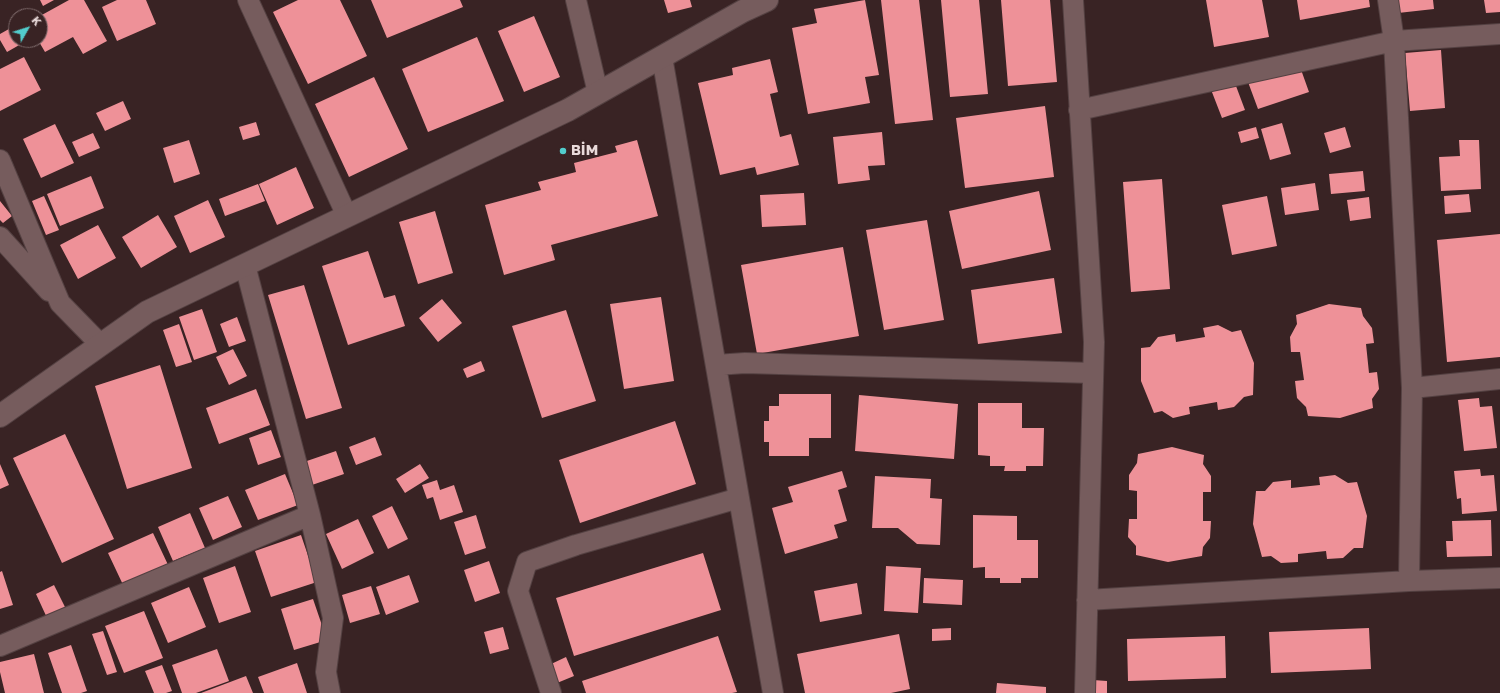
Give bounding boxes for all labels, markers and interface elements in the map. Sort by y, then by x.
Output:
north arrow [8,8,48,48]
text: K [29,14,44,28]
place label: BİM [571,143,598,159]
marker: BİM [558,146,568,156]

